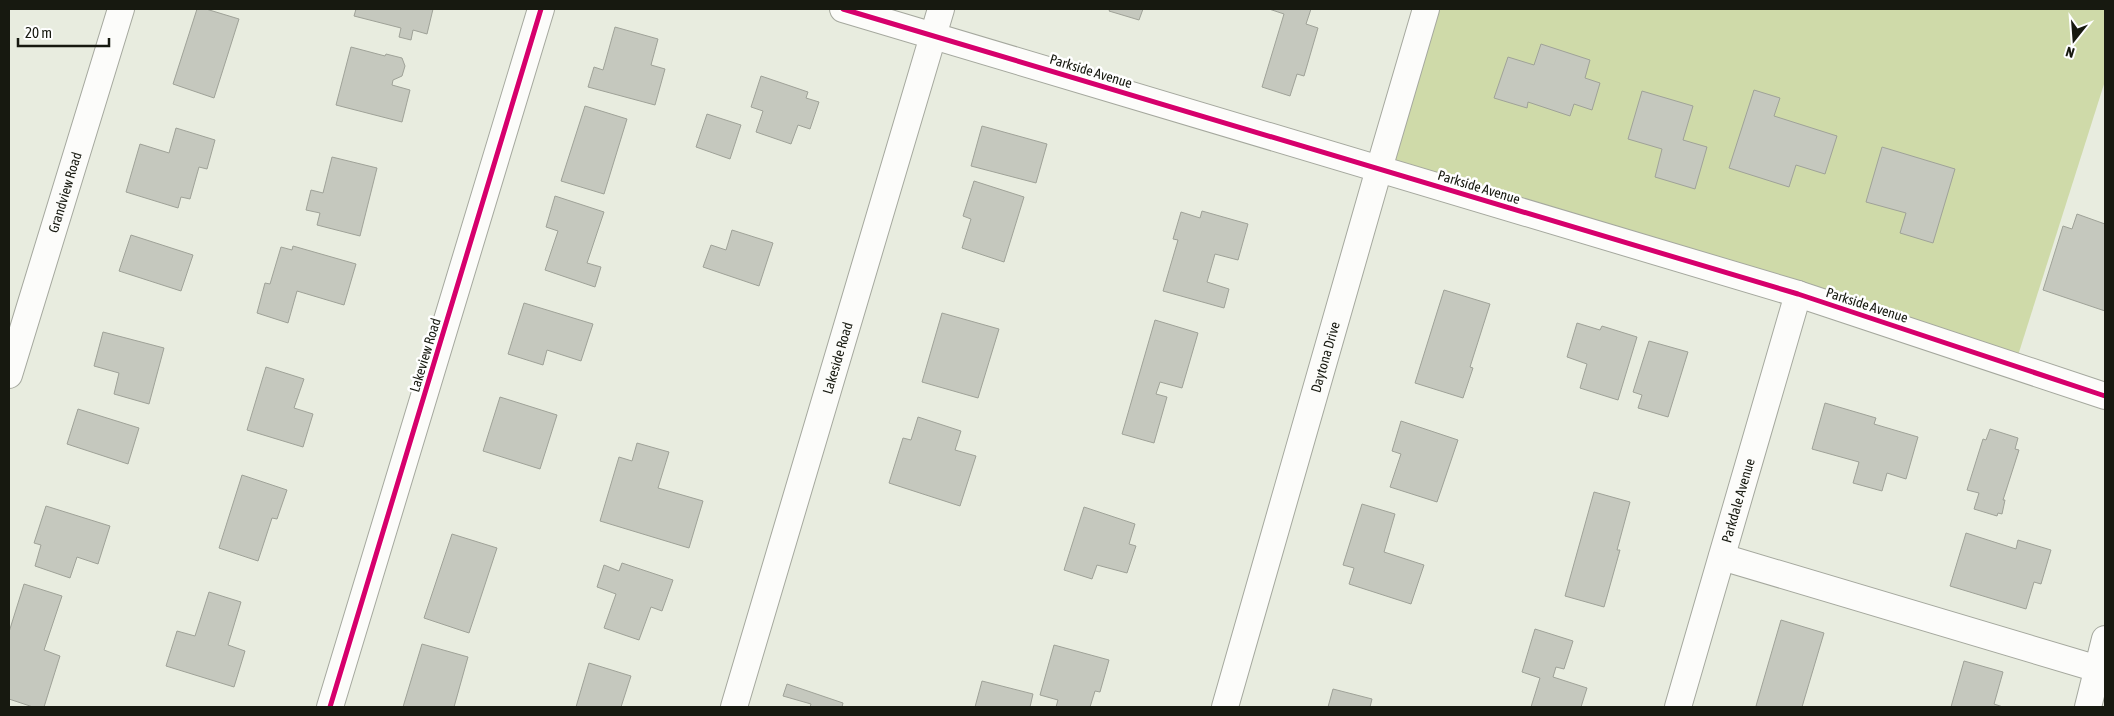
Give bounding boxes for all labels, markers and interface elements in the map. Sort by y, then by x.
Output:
scale bar [18,15,109,47]
north arrow [2049,15,2099,65]
text: 20 m [25,24,52,41]
text: N [2064,44,2076,61]
street label: Parkside Avenue [1048,51,1134,91]
street label: Grandview Road [45,150,85,235]
street label: Parkside Avenue [1436,167,1522,207]
street label: Parkside Avenue [1824,284,1910,326]
street label: Lakeview Road [406,316,444,394]
street label: Lakeside Road [819,320,856,396]
street label: Daytona Drive [1307,320,1343,394]
street label: Parkdale Avenue [1718,457,1758,545]

